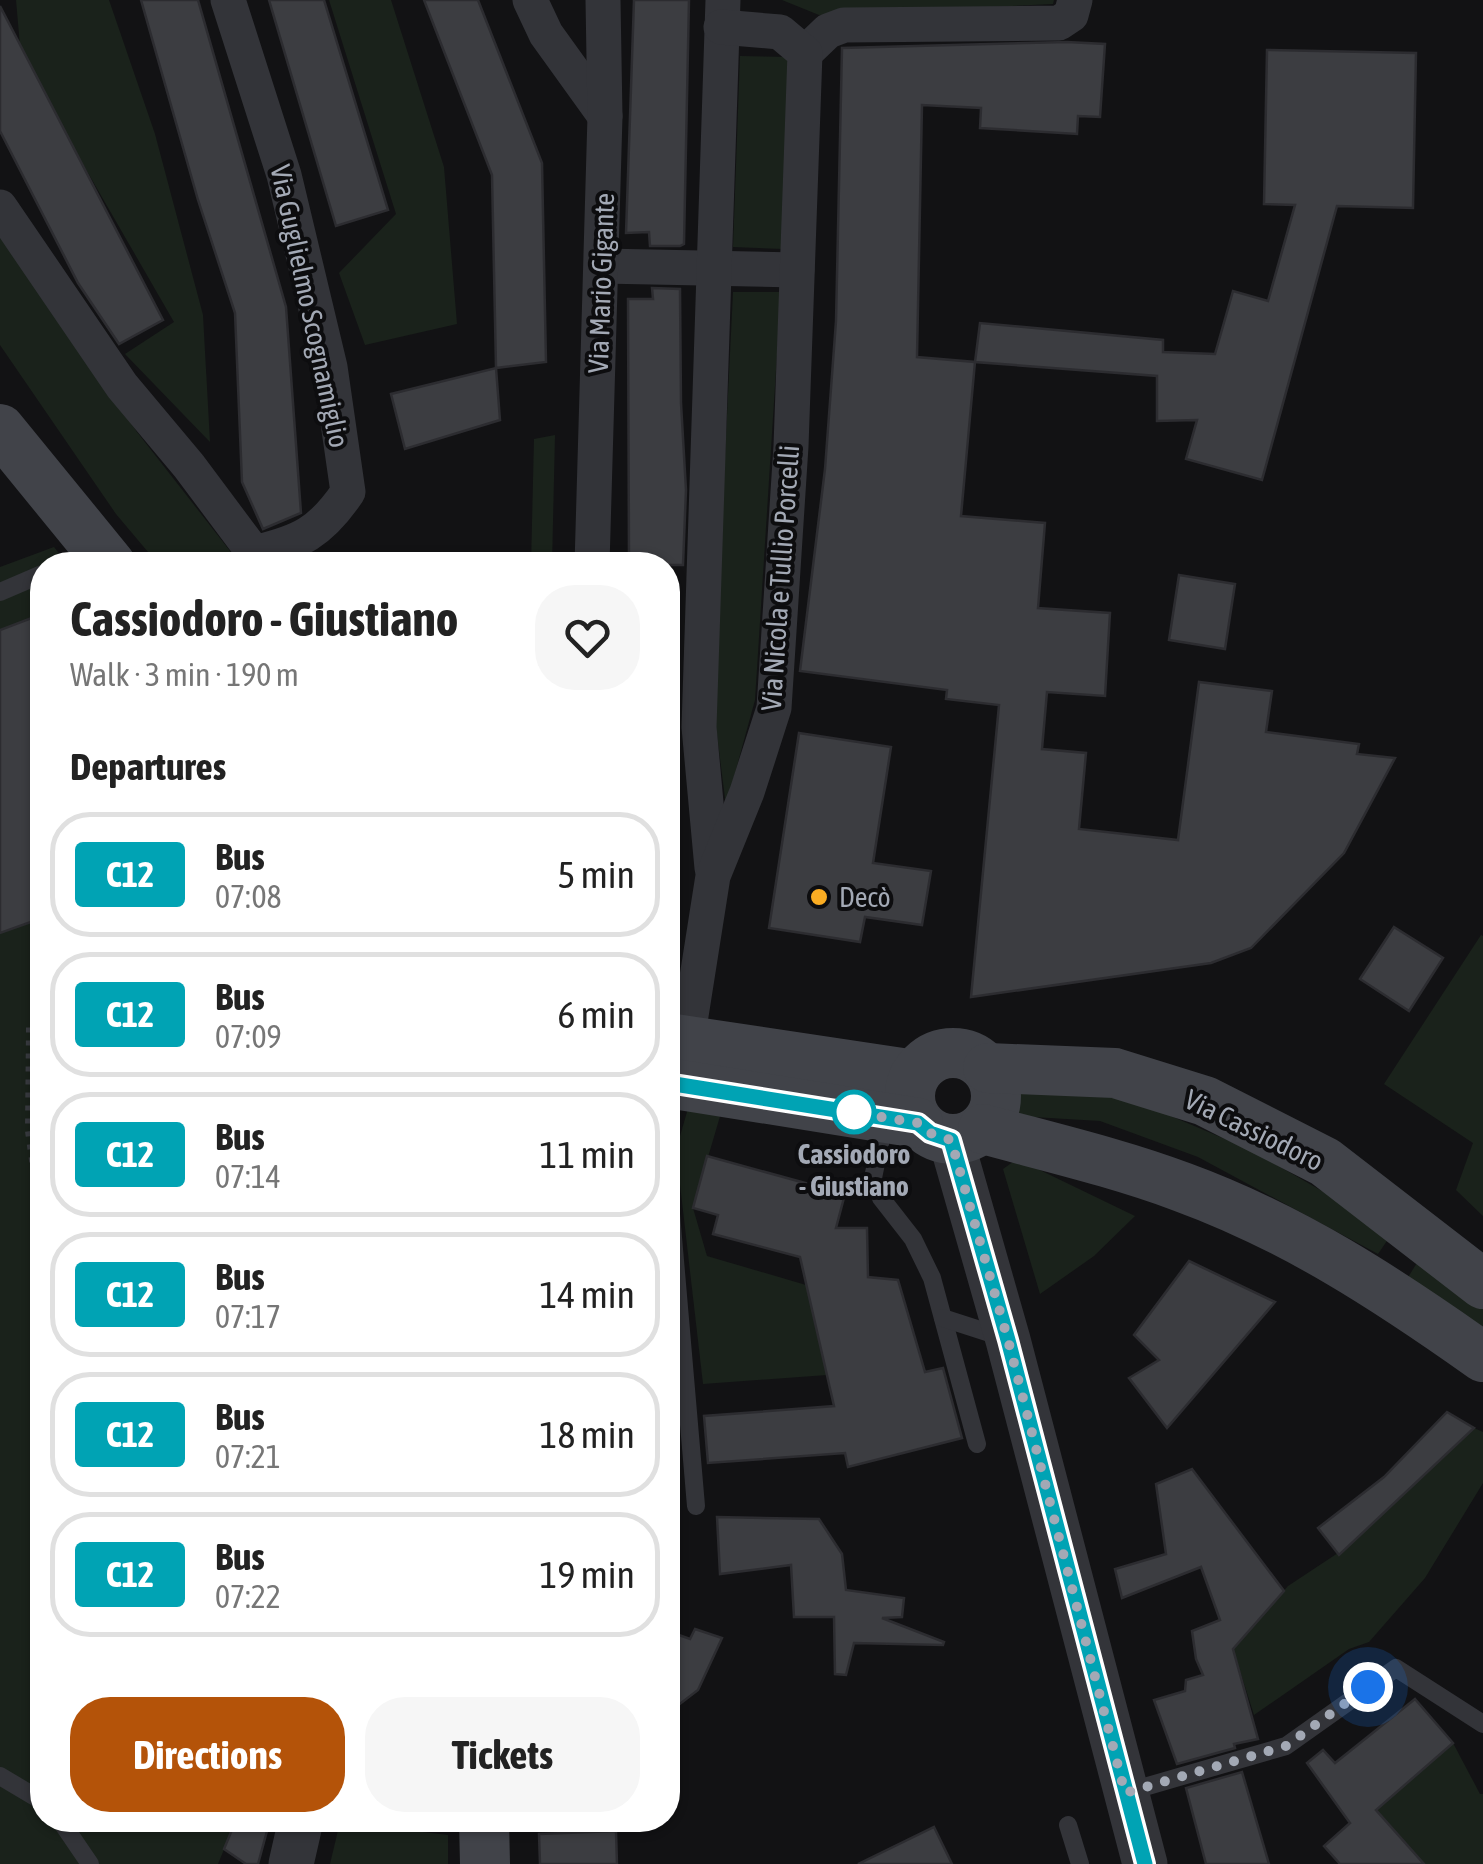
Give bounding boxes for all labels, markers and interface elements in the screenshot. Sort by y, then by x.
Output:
street label: Via Guglielmo Scognamiglio [264,162,356,450]
street label: Via Mario Gigante [582,192,620,374]
street label: Via Nicola e Tullio Porcelli [755,444,805,712]
button: heart [535,585,640,690]
text: Cassiodoro - Giustiano [70,591,458,646]
text: Walk · 3 min · 190 m [70,656,299,693]
text: Departures [70,745,226,788]
text: Bus [215,835,265,878]
text: 5 min [557,853,635,896]
text: C12 [106,854,154,894]
text: 07:08 [215,878,282,915]
place label: Decò [839,881,891,913]
marker: Decò [808,886,830,908]
text: Bus [215,975,265,1018]
text: 6 min [557,993,635,1036]
text: C12 [106,994,154,1034]
text: 07:09 [215,1018,282,1055]
street label: Via Cassiodoro [1180,1083,1328,1177]
marker: Cassiodoro - Giustiano [833,1091,875,1133]
text: Bus [215,1115,265,1158]
text: 11 min [540,1133,635,1176]
text: C12 [106,1134,154,1174]
place label: Cassiodoro - Giustiano [798,1138,910,1202]
text: 07:14 [215,1158,281,1195]
text: Bus [215,1255,265,1298]
text: 14 min [540,1273,635,1316]
text: C12 [106,1274,154,1314]
text: 07:17 [215,1298,281,1335]
text: Bus [215,1395,265,1438]
text: 18 min [540,1413,635,1456]
text: C12 [106,1414,154,1454]
text: 07:21 [215,1438,281,1475]
text: Bus [215,1535,265,1578]
text: 19 min [540,1553,635,1596]
text: C12 [106,1554,154,1594]
text: 07:22 [215,1578,281,1615]
your location [1343,1662,1393,1712]
button: Directions [70,1697,345,1812]
button: Tickets [365,1697,640,1812]

